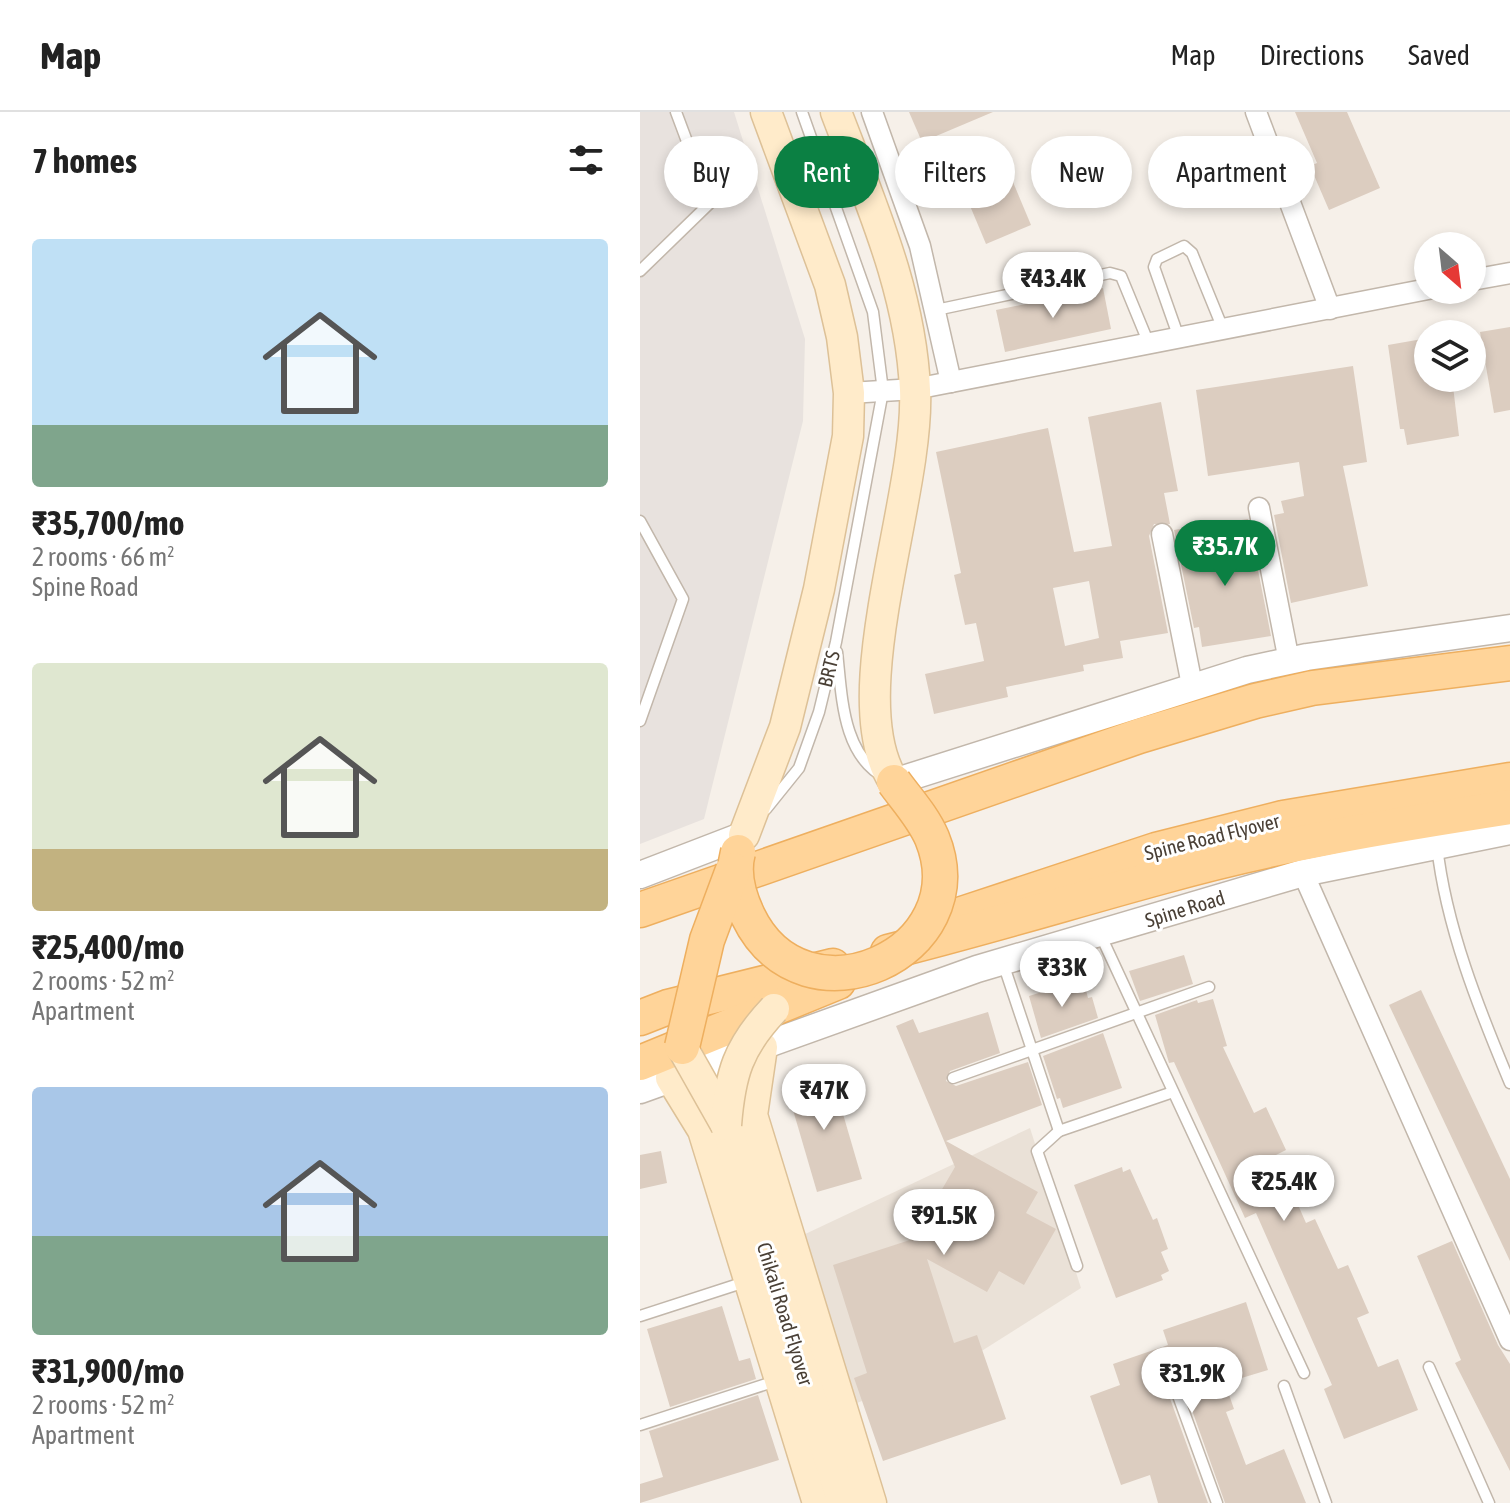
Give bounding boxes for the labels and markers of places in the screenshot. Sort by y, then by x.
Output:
pin: ₹43.4K [988,252,1118,320]
pin: ₹35.7K [1160,520,1290,588]
pin: ₹33K [1015,941,1109,1009]
pin: ₹47K [777,1064,871,1132]
pin: ₹25.4K [1219,1155,1349,1223]
pin: ₹91.5K [879,1189,1009,1257]
pin: ₹31.9K [1127,1347,1257,1415]

